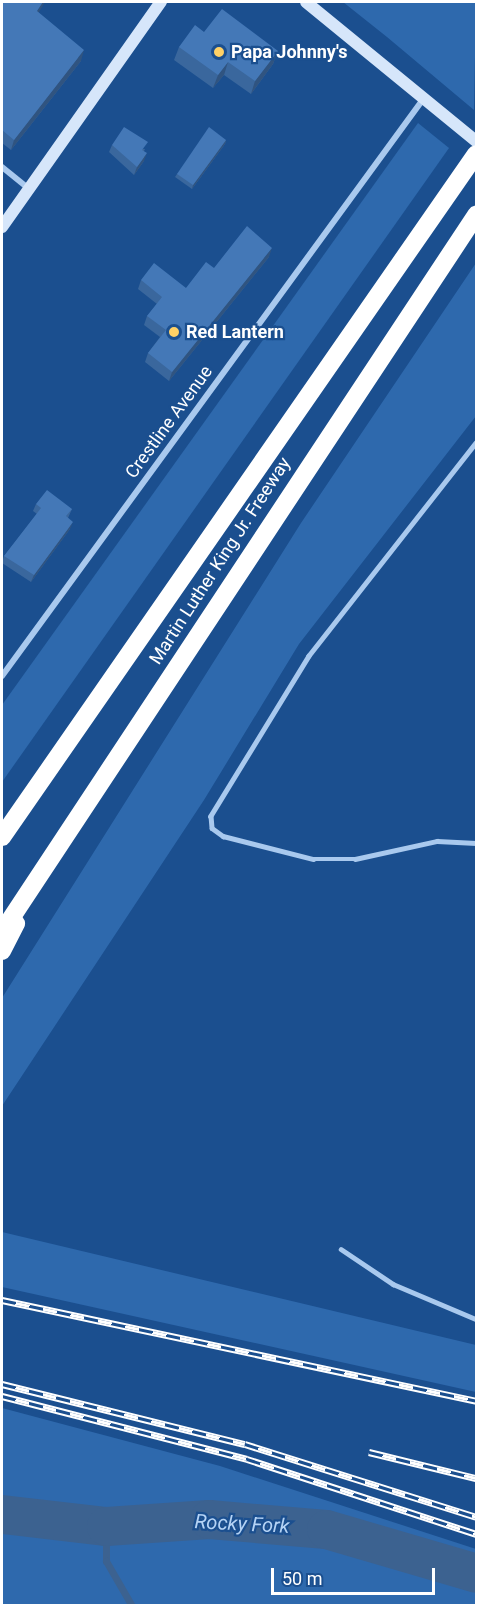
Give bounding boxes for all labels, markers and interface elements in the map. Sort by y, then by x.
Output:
place label: Papa Johnny's [231,41,347,63]
marker: Papa Johnny's [212,45,226,59]
place label: Red Lantern [186,321,284,343]
marker: Red Lantern [167,325,181,339]
street label: Crestline Avenue [121,361,217,483]
street label: Martin Luther King Jr. Freeway [145,453,295,669]
water label: Rocky Fork [194,1510,290,1538]
scale bar [274,1556,438,1594]
text: 50 m [282,1568,322,1589]

